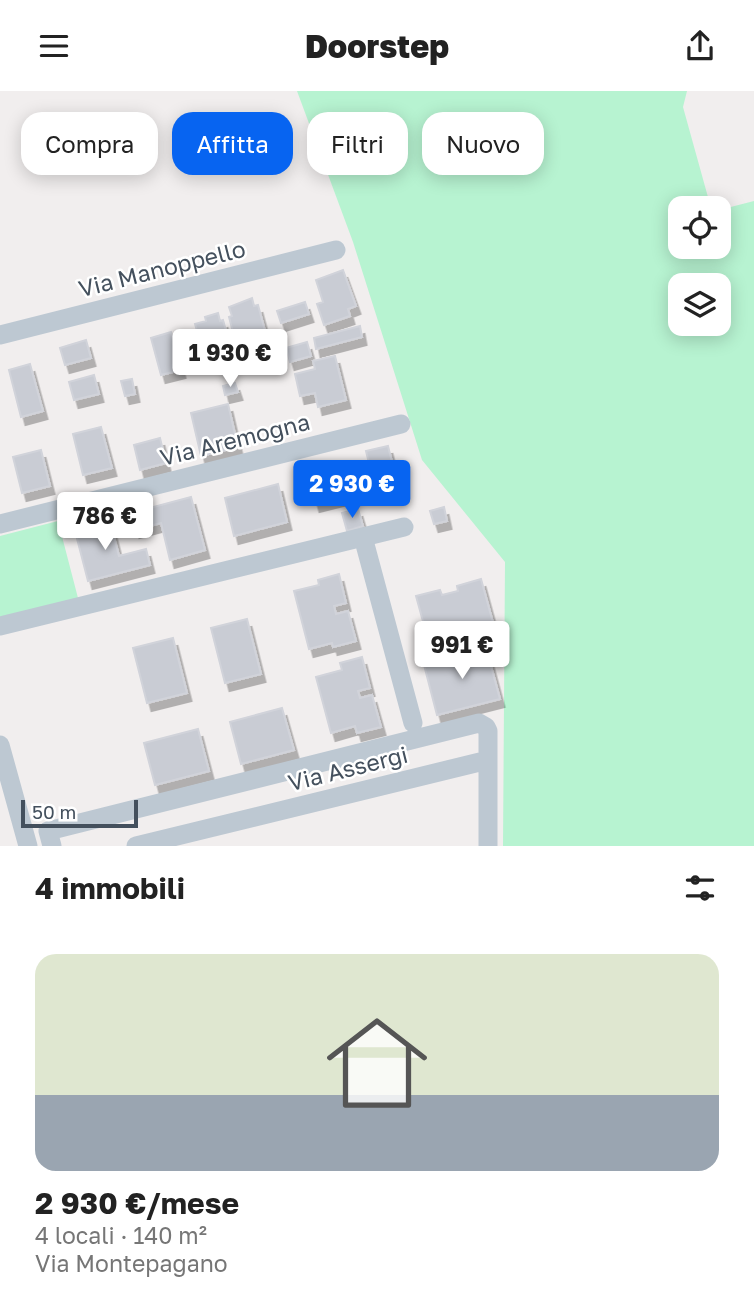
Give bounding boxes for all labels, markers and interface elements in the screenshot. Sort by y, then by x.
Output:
icon: menu [35,27,73,65]
text: Doorstep [305,27,449,65]
icon: share [681,27,719,65]
chip: Compra [21,112,158,175]
chip: Affitta [172,112,293,175]
chip: Filtri [307,112,408,175]
chip: Nuovo [422,112,544,175]
map controls [668,196,731,336]
button: locate [668,196,731,259]
street label: Via Manoppello [75,234,248,302]
button: layers [668,273,731,336]
pin: 1 930 € [165,329,295,389]
text: 1 930 € [188,338,272,366]
street label: Via Aremogna [157,407,312,471]
pin: 2 930 € [287,461,417,520]
text: 2 930 € [309,469,395,497]
pin: 786 € [56,493,154,552]
text: 786 € [73,501,137,529]
pin: 991 € [413,621,511,681]
text: 991 € [430,630,494,658]
street label: Via Assergi [285,740,411,796]
scale bar [21,797,138,829]
text: 50 m [32,800,76,823]
icon: filters [681,869,719,907]
text: 4 immobili [35,870,185,906]
icon: home [314,1000,440,1126]
text: 2 930 €/mese [35,1185,239,1221]
text: 4 locali · 140 m² [35,1221,207,1249]
text: Via Montepagano [35,1249,228,1277]

